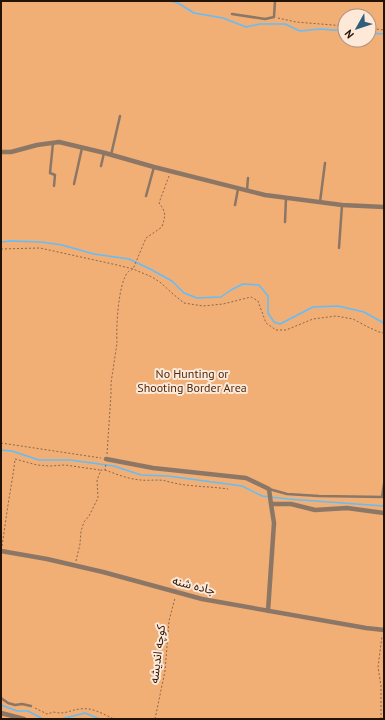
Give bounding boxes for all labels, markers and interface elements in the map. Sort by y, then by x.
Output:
north arrow [337,8,377,48]
text: N [342,27,357,42]
park label: No Hunting or Shooting Border Area [137,366,247,395]
street label: جاده شنه [171,572,217,598]
street label: کوچه اندیشه [146,623,169,684]

